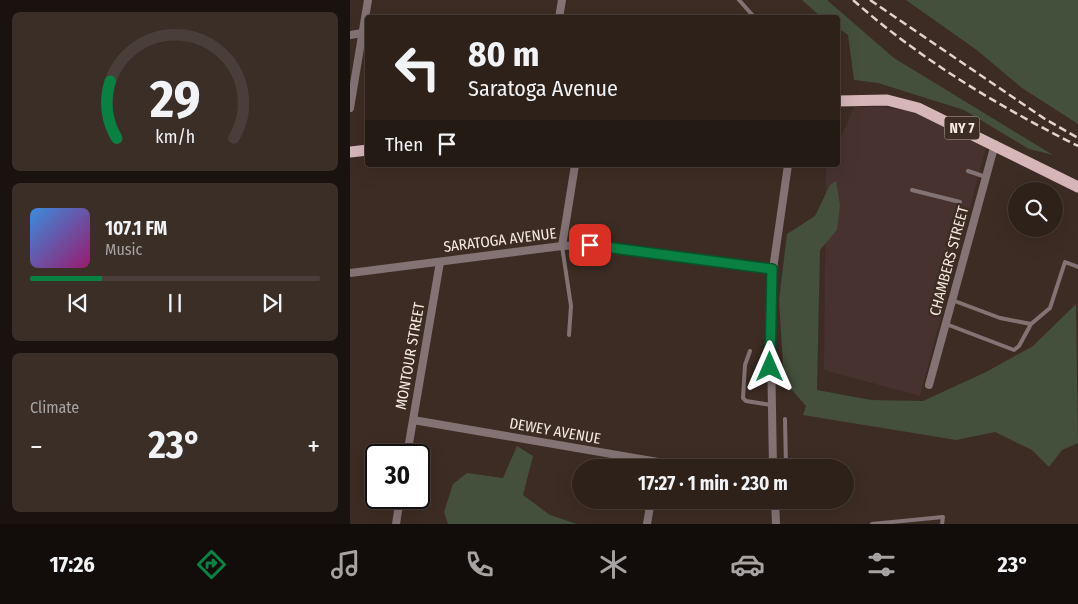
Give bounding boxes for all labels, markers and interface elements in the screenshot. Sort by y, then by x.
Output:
text: 80 m [468,33,540,75]
icon: left [385,35,450,100]
text: 29 [149,68,200,131]
text: Saratoga Avenue [468,75,618,102]
road number: NY 7 [944,116,980,140]
text: km/h [155,126,195,148]
icon: arrive [433,130,461,158]
text: Then [385,133,423,156]
map controls [1008,182,1063,237]
button: search [1008,182,1063,237]
street label: CHAMBERS STREET [926,204,972,318]
text: 107.1 FM [105,217,167,240]
street label: SARATOGA AVENUE [442,224,558,256]
pin [569,224,611,266]
icon: arrive [576,231,604,259]
text: Music [105,240,142,259]
icon: previous [64,289,92,317]
icon: pause [161,289,189,317]
icon: next [258,289,286,317]
street label: MONTOUR STREET [392,301,428,411]
position arrow [743,340,795,392]
text: Climate [30,398,79,417]
street label: DEWEY AVENUE [508,414,602,448]
text: 23° [148,422,202,468]
text: − [30,430,43,463]
text: + [307,430,320,463]
speed limit sign: 30 [365,444,430,509]
text: 17:27 · 1 min · 230 m [638,472,788,495]
icon: directions [194,547,229,582]
icon: music [328,547,363,582]
icon: phone [462,547,497,582]
icon: climate [596,547,631,582]
icon: car [730,547,765,582]
icon: filters [864,547,899,582]
text: 17:26 [49,551,95,578]
text: 23° [998,551,1028,578]

